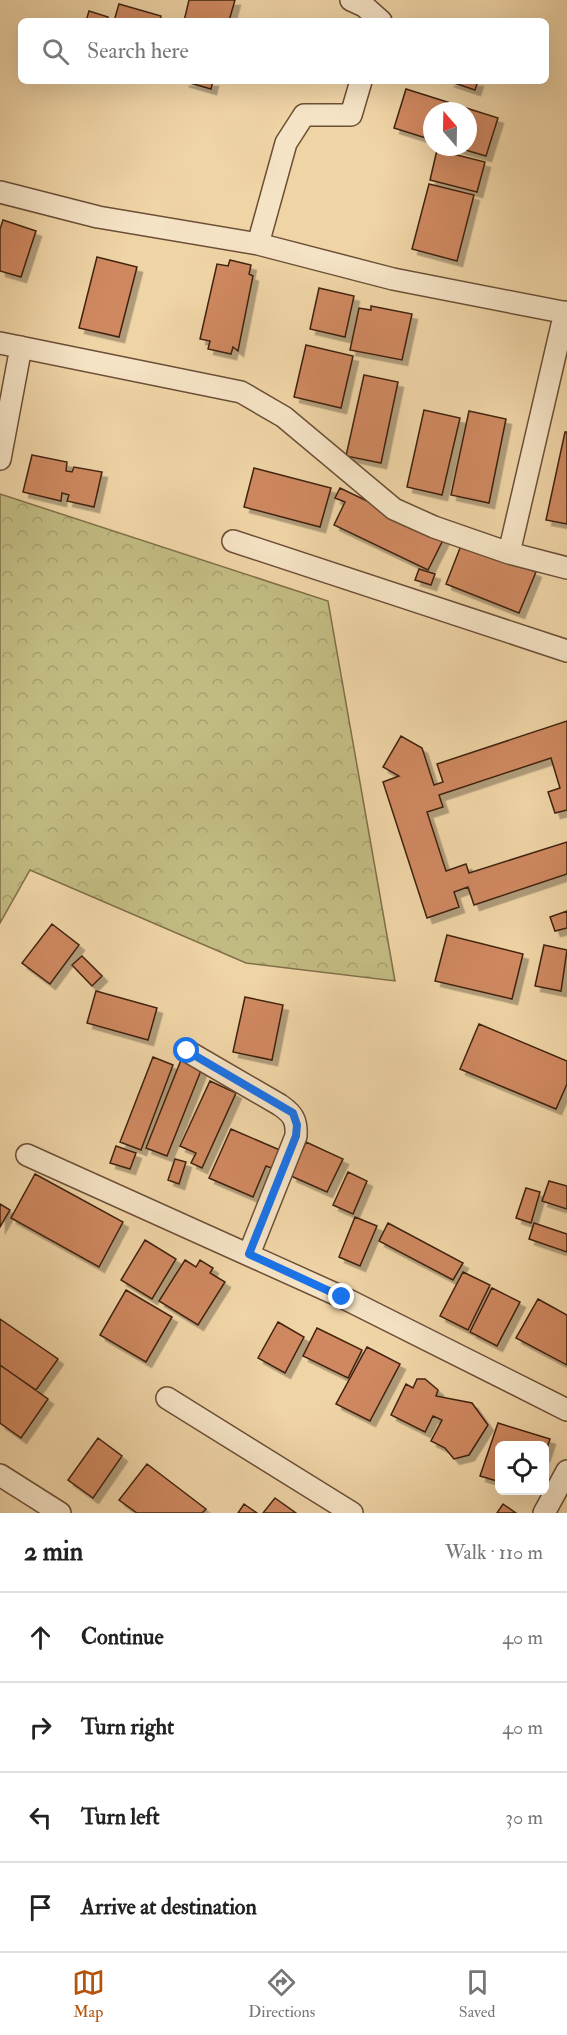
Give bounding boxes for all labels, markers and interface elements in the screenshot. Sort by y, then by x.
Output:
search box [18,18,549,84]
icon: search [39,35,72,68]
text: Search here [87,37,189,65]
north arrow [423,102,477,156]
route start [173,1037,199,1063]
route end [328,1283,354,1309]
map controls [495,1441,549,1495]
button: locate [495,1441,549,1495]
text: 2 min [24,1536,83,1568]
text: Walk · 110 m [445,1540,543,1565]
icon: ahead [24,1621,57,1654]
text: Continue [81,1623,164,1651]
text: 40 m [502,1625,543,1650]
icon: right [24,1711,57,1744]
text: Turn right [81,1713,174,1741]
text: 40 m [502,1715,543,1740]
icon: left [24,1801,57,1834]
text: Turn left [81,1803,160,1831]
text: 30 m [505,1805,543,1830]
icon: arrive [24,1891,57,1924]
text: Arrive at destination [81,1893,257,1921]
tab: Map [72,1966,105,2022]
tab: Directions [248,1966,315,2022]
tab: Saved [459,1966,495,2022]

